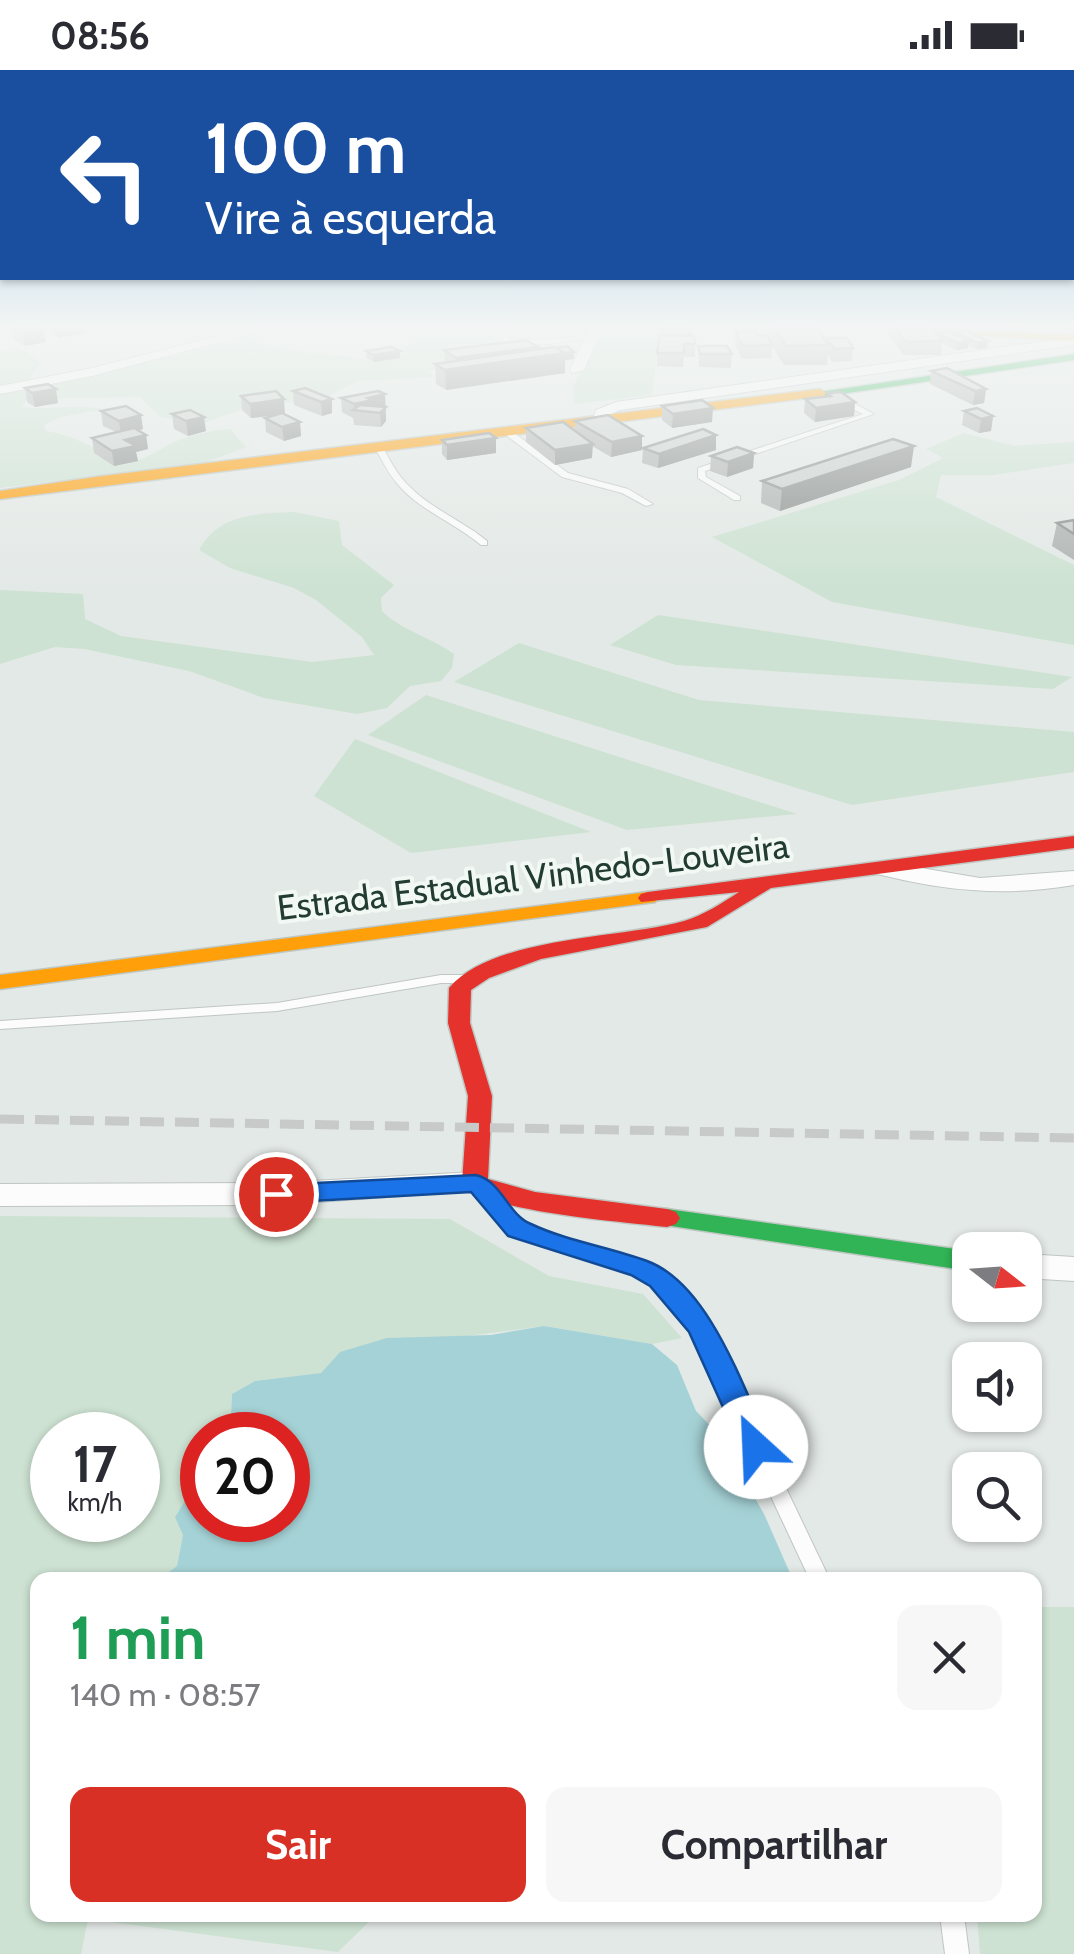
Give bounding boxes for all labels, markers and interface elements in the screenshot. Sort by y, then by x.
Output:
text: 08:56 [50,12,150,59]
text: 100 m [205,105,406,191]
icon: left [40,110,170,240]
text: Vire à esquerda [205,191,496,245]
street label: Estrada Estadual Vinhedo-Louveira [275,824,791,929]
pin [234,1152,319,1237]
icon: arrive [249,1167,304,1222]
north arrow [952,1232,1042,1322]
map controls [952,1232,1042,1542]
button: sound [952,1342,1042,1432]
position arrow [704,1395,808,1499]
speed limit sign: 20 [180,1412,310,1542]
text: 17 [73,1434,117,1495]
button: search [952,1452,1042,1542]
text: km/h [68,1487,122,1517]
text: 1 min [70,1601,205,1674]
button: close [897,1605,1002,1710]
text: 140 m · 08:57 [70,1675,260,1714]
button: Sair [70,1787,526,1902]
button: Compartilhar [546,1787,1002,1902]

